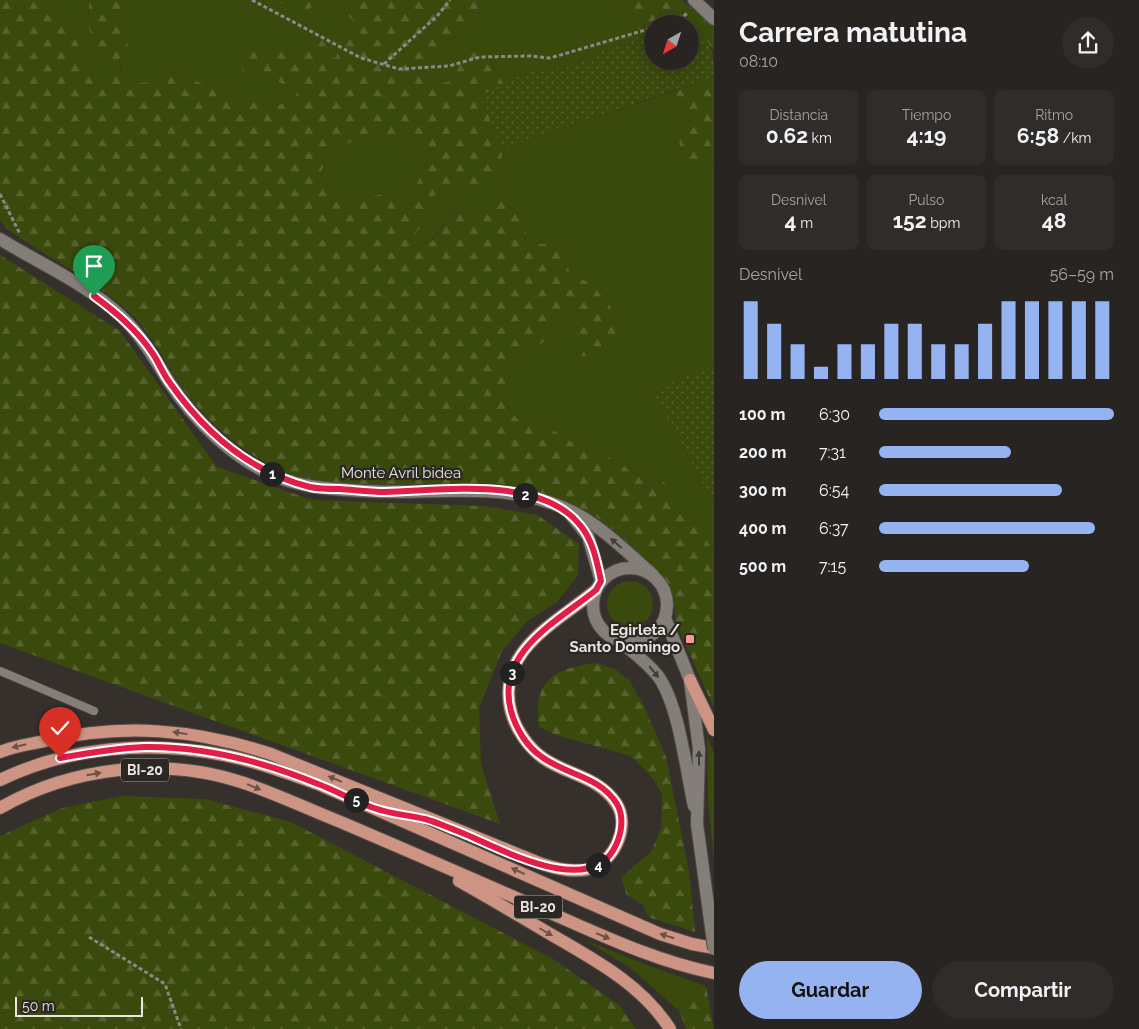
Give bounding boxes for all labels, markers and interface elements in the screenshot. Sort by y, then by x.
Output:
north arrow [644,15,699,70]
map controls [644,15,699,70]
text: Carrera matutina [739,16,967,49]
button: share [1062,17,1114,69]
text: 08:10 [739,52,778,71]
text: Distancia [769,107,828,123]
text: Tiempo [902,107,951,123]
text: Ritmo [1035,107,1073,123]
text: 0.62 [766,123,808,148]
text: 4:19 [907,123,946,148]
text: 6:58 [1017,123,1059,148]
text: km [808,130,832,146]
text: /km [1059,130,1091,146]
text: Desnivel [771,192,827,208]
text: Pulso [909,192,944,208]
text: kcal [1041,192,1067,208]
text: 4 [785,208,797,233]
text: 152 [893,208,927,233]
text: 48 [1042,208,1067,233]
text: m [797,215,813,231]
text: bpm [927,215,960,231]
pin [73,245,115,296]
icon: arrive [80,252,108,280]
text: Desnivel [739,265,802,284]
text: 56–59 m [1050,265,1114,284]
text: 100 m [739,405,785,424]
text: 6:30 [819,405,850,424]
text: 200 m [739,443,786,462]
text: 7:31 [819,443,846,462]
pin: 1 [260,462,284,486]
street label: Monte Avril bidea [341,464,461,482]
text: 1 [269,466,276,482]
text: 300 m [739,481,786,500]
text: 6:54 [819,481,849,500]
pin: 2 [512,482,538,508]
text: 2 [522,487,529,503]
text: 400 m [739,519,787,538]
text: 6:37 [819,519,849,538]
one-way arrow [610,538,622,549]
text: 500 m [739,557,786,576]
text: 7:15 [819,557,846,576]
place label: Egirleta / Santo Domingo [570,621,681,656]
marker: Egirleta / Santo Domingo [684,633,696,645]
pin: 3 [500,660,524,686]
text: 3 [509,665,516,681]
one-way arrow [648,666,659,679]
pin [39,707,81,758]
icon: check [46,714,74,742]
one-way arrow [172,729,188,737]
one-way arrow [12,742,27,750]
one-way arrow [695,749,703,765]
road number: BI-20 [121,758,169,782]
one-way arrow [87,770,103,778]
one-way arrow [327,775,342,783]
one-way arrow [247,784,262,792]
pin: 5 [344,788,368,812]
text: 5 [353,792,360,808]
pin: 4 [586,852,610,878]
text: 4 [595,857,603,873]
one-way arrow [511,867,525,875]
road number: BI-20 [514,896,562,919]
one-way arrow [540,927,553,936]
one-way arrow [659,932,674,940]
one-way arrow [596,933,610,941]
button: Guardar [739,961,922,1019]
button: Compartir [932,961,1114,1019]
scale bar [15,994,142,1017]
text: 50 m [22,998,55,1014]

